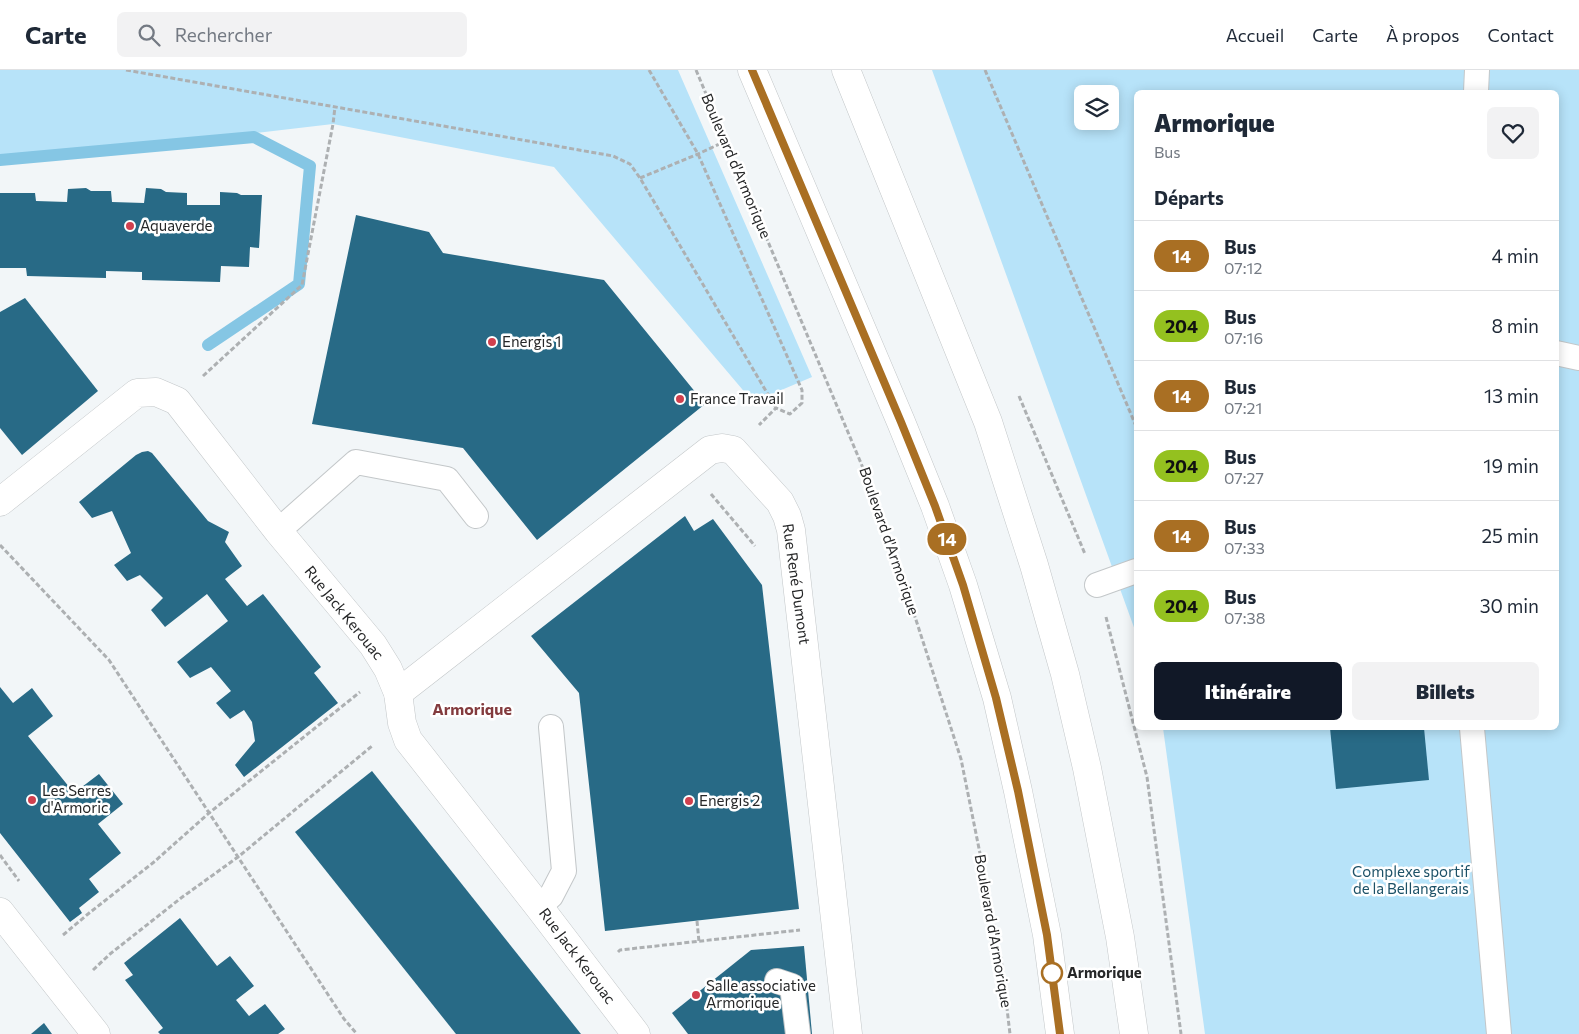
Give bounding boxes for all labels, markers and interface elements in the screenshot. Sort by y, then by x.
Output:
search box [117,12,467,57]
text: Carte [25,20,87,49]
icon: search [135,21,163,49]
text: Rechercher [175,23,272,46]
text: Accueil [1226,24,1284,46]
text: Carte [1312,24,1358,46]
text: À propos [1386,24,1460,46]
text: Contact [1488,24,1554,46]
map controls [1074,85,1119,130]
button: layers [1074,85,1119,130]
street label: Boulevard d'Armorique [698,91,776,241]
button: heart [1487,107,1539,159]
text: Armorique [1154,108,1275,137]
text: Bus [1154,142,1181,161]
text: Départs [1154,186,1224,209]
place label: Aquaverde [140,216,213,234]
marker: Aquaverde [124,220,136,232]
text: Bus [1224,235,1256,258]
text: 4 min [1492,244,1539,267]
text: 14 [1172,245,1191,267]
text: 07:12 [1224,258,1262,277]
text: Bus [1224,305,1256,328]
text: 8 min [1491,314,1539,337]
text: 204 [1165,315,1198,337]
text: 07:16 [1224,328,1263,347]
place label: Energis 1 [502,332,562,350]
marker: Energis 1 [486,336,498,348]
text: Bus [1224,375,1256,398]
text: 13 min [1484,384,1539,407]
text: 14 [1172,385,1191,407]
place label: France Travail [690,389,784,407]
marker: France Travail [674,393,686,405]
text: 07:21 [1224,398,1262,417]
text: Bus [1224,445,1256,468]
text: 19 min [1483,454,1539,477]
text: 204 [1165,455,1198,477]
street label: Boulevard d'Armorique [856,464,924,617]
text: 07:27 [1224,468,1264,487]
text: Bus [1224,515,1256,538]
street label: Rue René Dumont [780,522,814,646]
line badge: 14 [924,523,970,555]
text: 25 min [1482,524,1539,547]
text: 14 [1172,525,1191,547]
text: 14 [937,528,957,550]
text: 07:33 [1224,538,1265,557]
street label: Rue Jack Kerouac [301,562,388,663]
text: Bus [1224,585,1256,608]
text: 30 min [1480,594,1539,617]
text: 204 [1165,595,1198,617]
text: 07:38 [1224,608,1265,627]
button: Itinéraire [1154,662,1342,720]
button: Billets [1352,662,1539,720]
district label: Armorique [432,699,512,718]
place label: Les Serres d'Armoric [42,781,112,816]
place label: Energis 2 [699,791,760,809]
marker: Les Serres d'Armoric [26,794,38,806]
marker: Energis 2 [683,795,695,807]
street label: Boulevard d'Armorique [972,853,1016,1009]
park label: Complexe sportif de la Bellangerais [1352,862,1470,897]
street label: Rue Jack Kerouac [536,904,620,1007]
marker: Armorique [1041,962,1063,984]
place label: Armorique [1067,963,1142,981]
place label: Salle associative Armorique [706,976,816,1011]
marker: Salle associative Armorique [690,989,702,1001]

